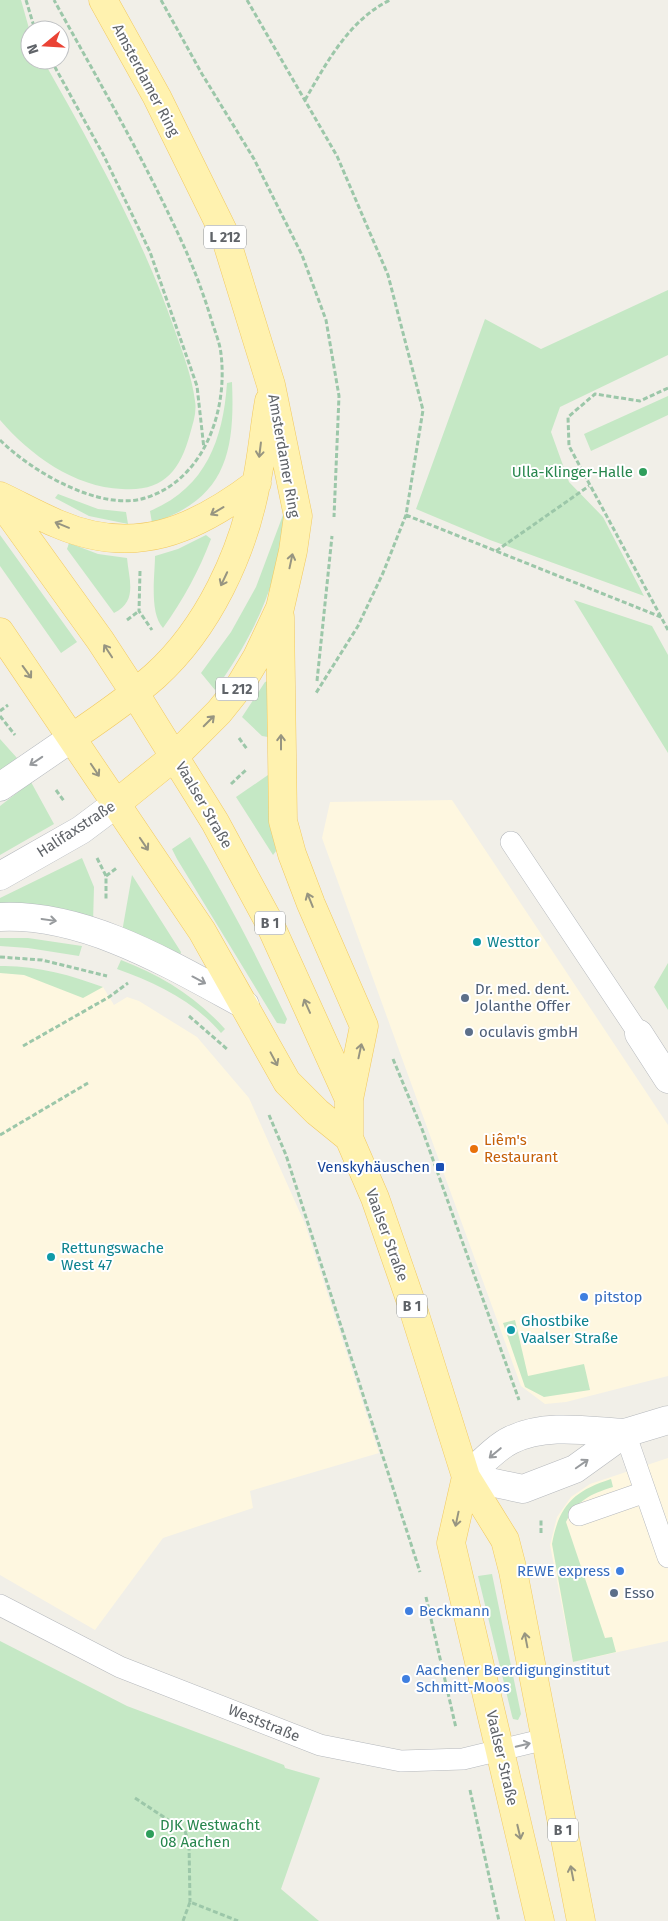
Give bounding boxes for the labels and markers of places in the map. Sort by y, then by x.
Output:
place label: Ulla-Klinger-Halle [512,463,633,481]
marker: Ulla-Klinger-Halle [637,466,649,478]
place label: Westtor [487,933,540,951]
marker: Westtor [471,936,483,948]
place label: Dr. med. dent. Jolanthe Offer [475,980,570,1015]
marker: Dr. med. dent. Jolanthe Offer [459,992,471,1004]
place label: oculavis gmbH [479,1023,578,1041]
marker: oculavis gmbH [463,1026,475,1038]
place label: Liêm's Restaurant [484,1131,558,1166]
marker: Liêm's Restaurant [468,1143,480,1155]
place label: Venskyhäuschen [317,1158,430,1176]
marker: Venskyhäuschen [434,1161,446,1173]
place label: Rettungswache West 47 [61,1239,164,1274]
marker: Rettungswache West 47 [45,1251,57,1263]
place label: pitstop [594,1288,642,1306]
marker: pitstop [578,1291,590,1303]
place label: Ghostbike Vaalser Straße [521,1312,618,1347]
marker: Ghostbike Vaalser Straße [505,1324,517,1336]
place label: REWE express [517,1562,610,1580]
marker: REWE express [614,1565,626,1577]
place label: Esso [624,1584,655,1602]
marker: Esso [608,1587,620,1599]
place label: Beckmann [419,1602,490,1620]
marker: Beckmann [403,1605,415,1617]
place label: Aachener Beerdigunginstitut Schmitt-Moos [416,1661,610,1696]
marker: Aachener Beerdigunginstitut Schmitt-Moos [400,1673,412,1685]
place label: DJK Westwacht 08 Aachen [160,1816,260,1851]
marker: DJK Westwacht 08 Aachen [144,1828,156,1840]

